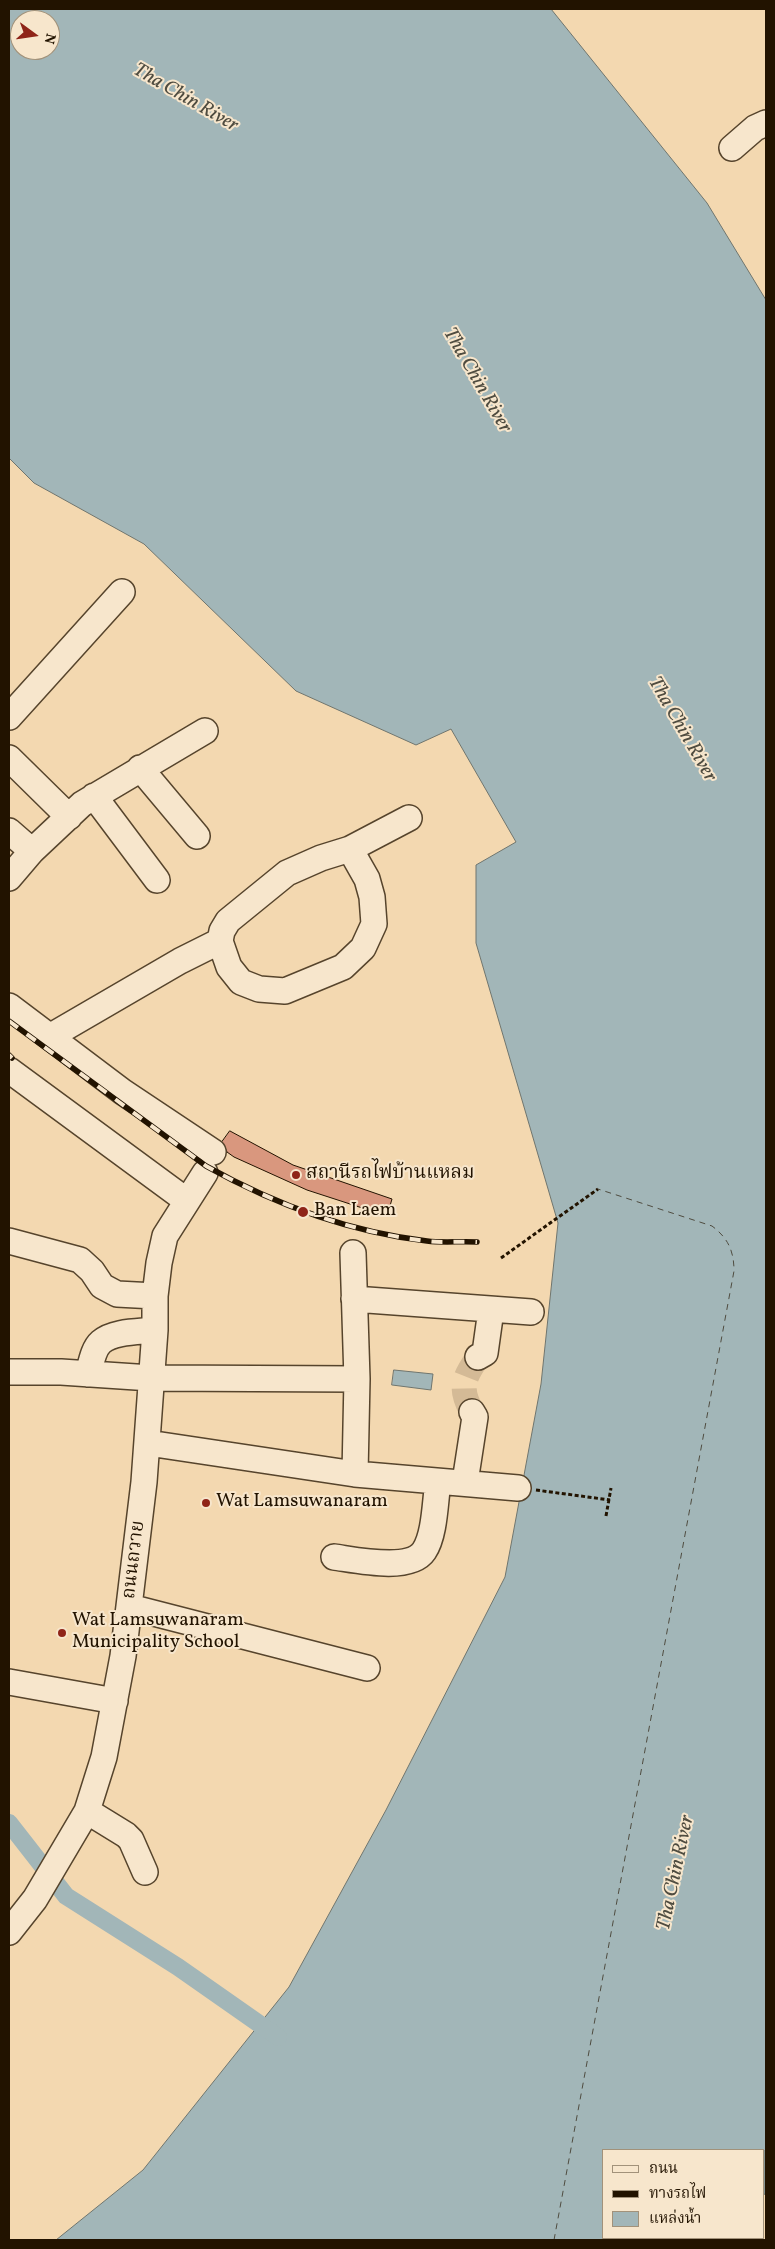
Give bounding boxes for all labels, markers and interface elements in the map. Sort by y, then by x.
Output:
north arrow [10,10,60,60]
text: N [39,31,60,46]
water label: Tha Chin River [128,59,242,139]
water label: Tha Chin River [436,324,516,438]
water label: Tha Chin River [641,673,721,787]
place label: สถานีรถไฟบ้านแหลม [306,1164,474,1186]
marker: สถานีรถไฟบ้านแหลม [290,1169,302,1181]
place label: Ban Laem [314,1201,396,1223]
marker: Ban Laem [296,1205,310,1219]
place label: Wat Lamsuwanaram [216,1492,388,1514]
marker: Wat Lamsuwanaram [200,1497,212,1509]
street label: ถนนถวาย [119,1520,151,1600]
place label: Wat Lamsuwanaram Municipality School [72,1611,244,1655]
marker: Wat Lamsuwanaram Municipality School [56,1627,68,1639]
water label: Tha Chin River [653,1813,701,1933]
legend [602,2149,765,2239]
text: ถนน [649,2159,678,2180]
text: ทางรถไฟ [649,2184,706,2205]
text: แหล่งน้ำ [649,2209,701,2230]

